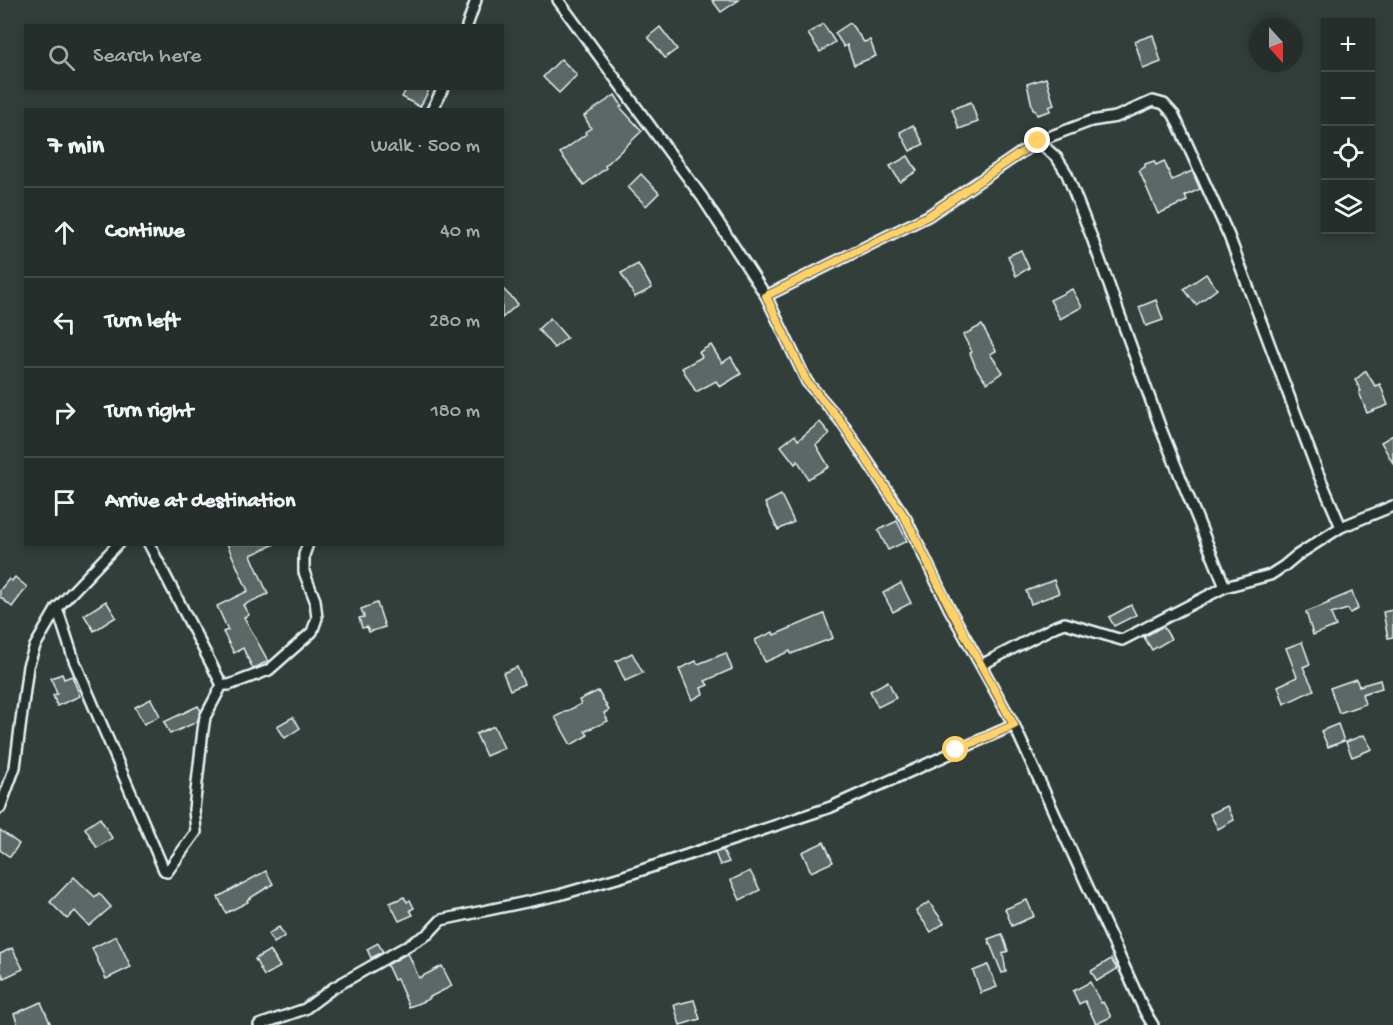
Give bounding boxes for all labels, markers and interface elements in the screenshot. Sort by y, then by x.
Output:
north arrow [1249,18,1303,72]
map controls [1321,18,1375,234]
button: + [1321,18,1375,72]
search box [24,24,504,90]
icon: search [45,41,78,74]
text: Search here [93,44,201,70]
button: − [1321,72,1375,126]
button: locate [1321,126,1375,180]
route end [1024,127,1050,153]
text: 7 min [48,132,104,163]
text: Walk · 500 m [371,136,480,159]
button: layers [1321,180,1375,234]
icon: ahead [48,216,81,249]
text: Continue [105,219,185,245]
text: 40 m [440,221,480,244]
icon: left [48,306,81,339]
text: Turn left [105,309,179,335]
text: 280 m [429,311,480,334]
icon: right [48,396,81,429]
text: Turn right [105,399,193,425]
text: 180 m [431,401,480,424]
icon: arrive [48,486,81,519]
text: Arrive at destination [105,489,295,515]
route start [942,736,968,762]

